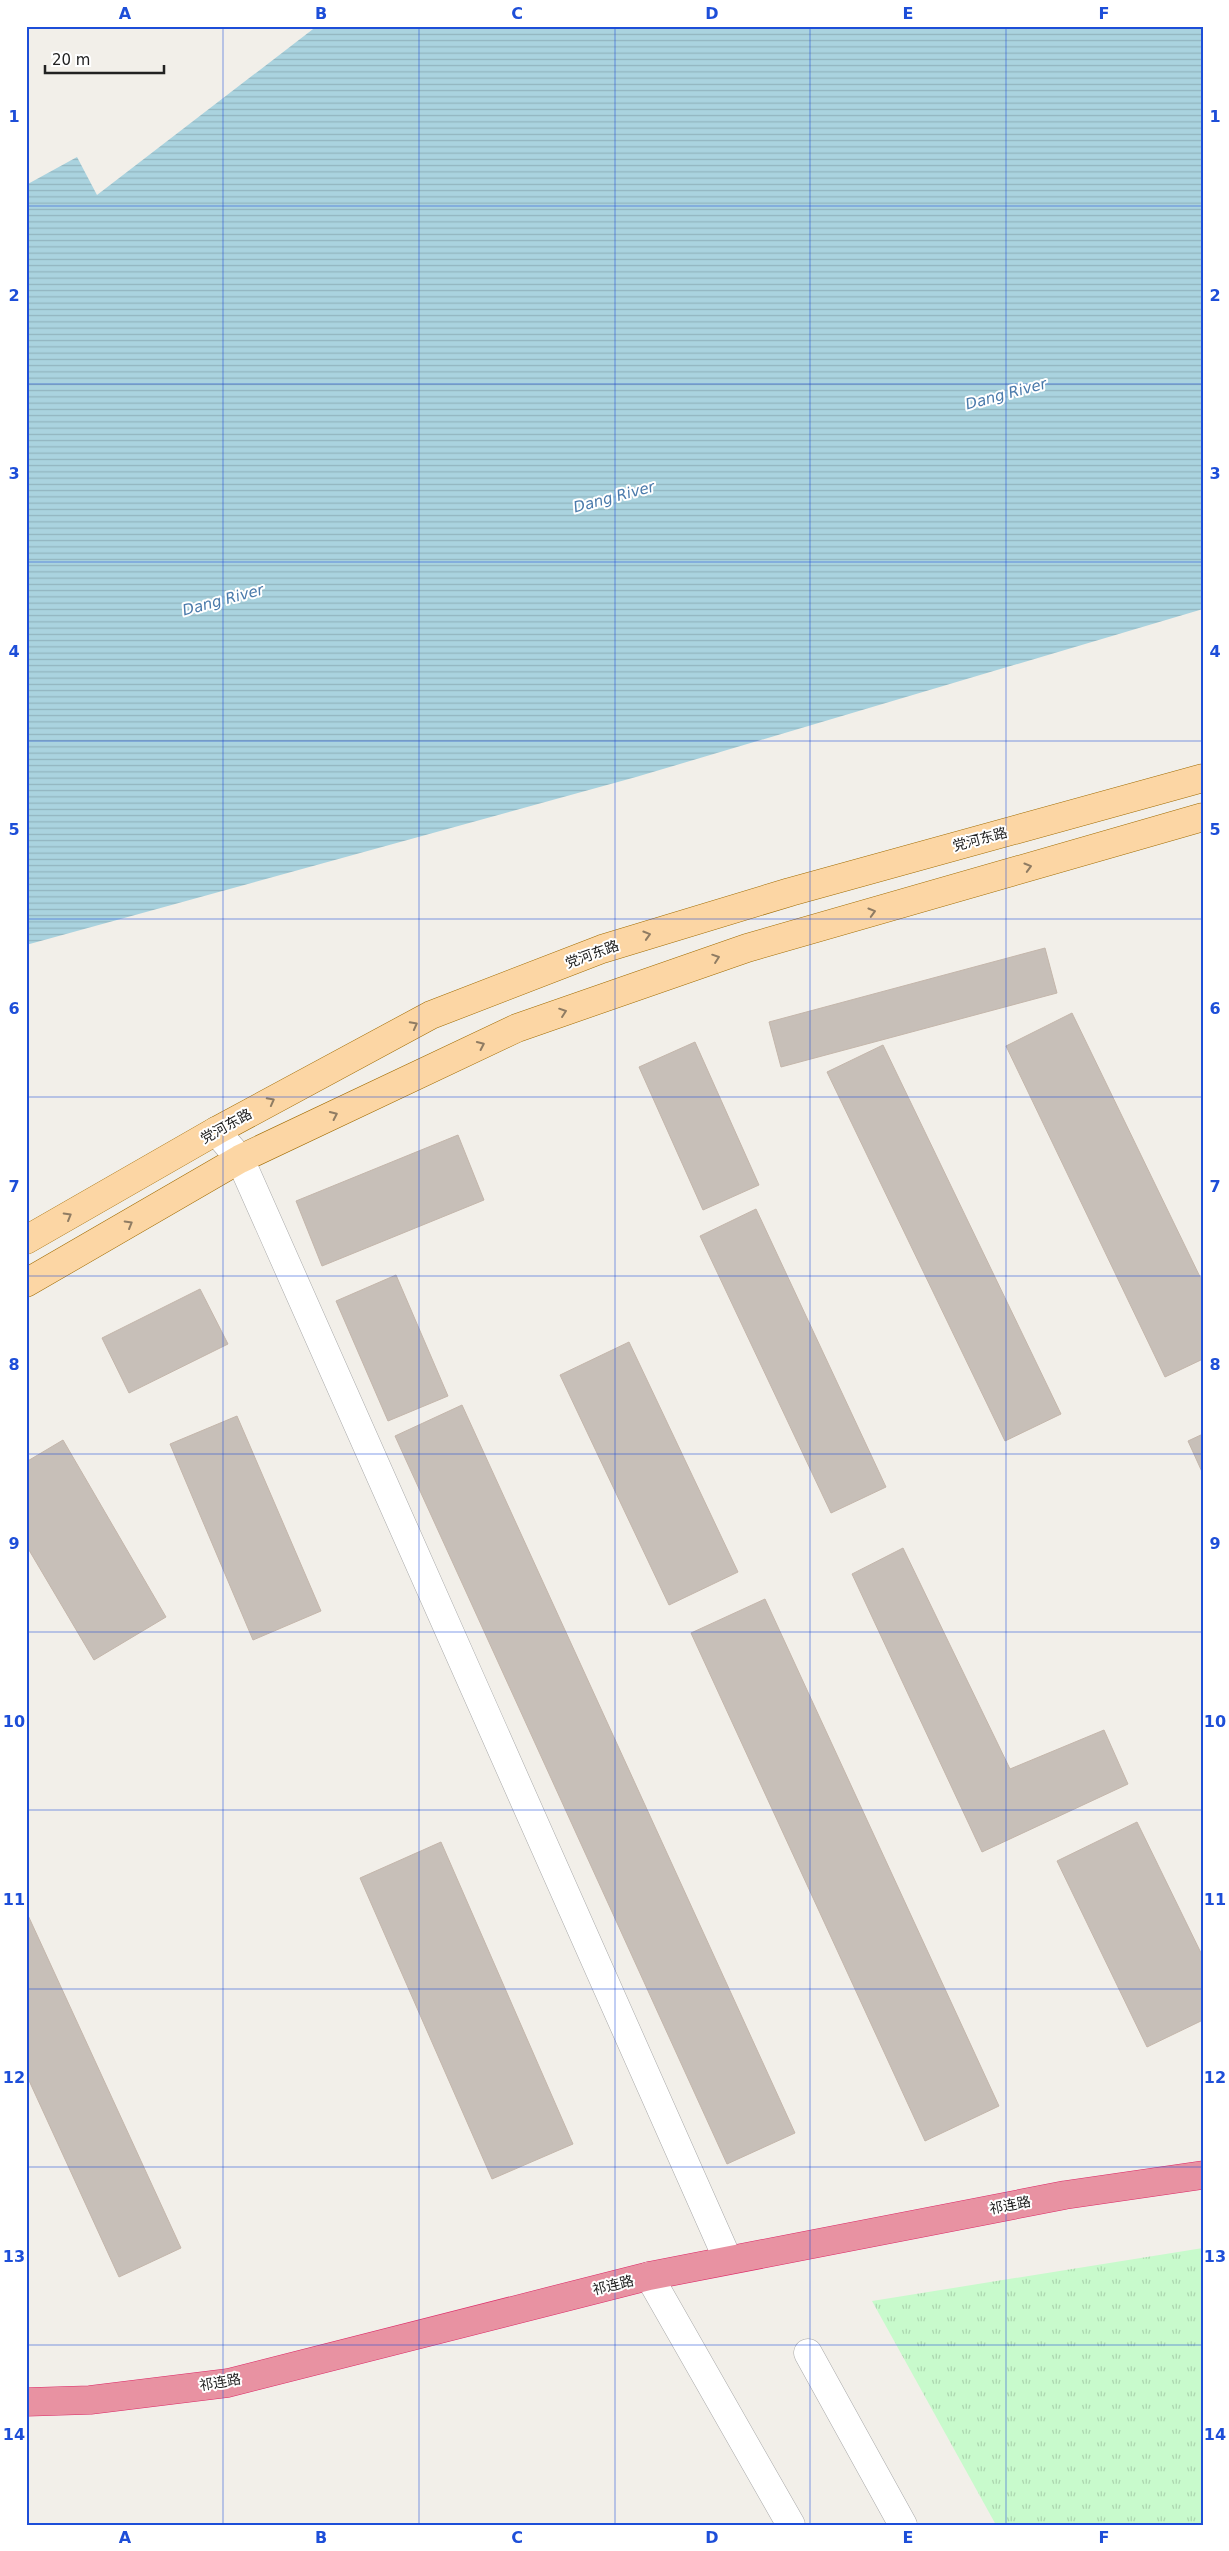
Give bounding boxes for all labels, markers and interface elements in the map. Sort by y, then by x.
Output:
text: A [119,4,132,23]
text: B [315,4,327,23]
text: C [511,4,523,23]
text: D [705,4,719,23]
text: E [903,4,913,23]
text: F [1099,4,1109,23]
scale bar [45,42,164,74]
text: 20 m [52,51,90,69]
text: 1 [8,107,20,126]
text: 1 [1209,107,1221,126]
text: 2 [8,286,20,305]
text: 2 [1209,286,1221,305]
water label: Dang River [963,374,1049,413]
text: 3 [8,464,20,483]
text: 3 [1209,464,1221,483]
water label: Dang River [571,477,657,516]
water label: Dang River [180,580,266,619]
text: 4 [8,642,20,661]
text: 4 [1209,642,1221,661]
text: 5 [8,820,20,839]
text: 5 [1209,820,1221,839]
street label: 党河东路 [951,824,1009,854]
one-way arrow [1024,863,1032,873]
one-way arrow [868,907,876,918]
one-way arrow [642,931,651,941]
street label: 党河东路 [563,937,621,971]
one-way arrow [712,954,720,964]
text: 6 [8,999,20,1018]
text: 6 [1209,999,1221,1018]
one-way arrow [558,1008,567,1018]
one-way arrow [409,1021,418,1031]
one-way arrow [476,1041,485,1052]
one-way arrow [265,1097,274,1107]
street label: 党河东路 [198,1105,254,1147]
one-way arrow [329,1111,338,1121]
text: 7 [8,1177,20,1196]
text: 7 [1209,1177,1221,1196]
one-way arrow [63,1212,72,1222]
one-way arrow [124,1220,133,1230]
text: 8 [8,1355,20,1374]
text: 8 [1209,1355,1221,1374]
text: 9 [8,1534,20,1553]
text: 9 [1209,1534,1221,1553]
text: 10 [3,1712,25,1731]
text: 10 [1204,1712,1226,1731]
text: 11 [3,1890,25,1909]
text: 11 [1204,1890,1226,1909]
text: 12 [3,2068,25,2087]
text: 12 [1204,2068,1226,2087]
street label: 祁连路 [988,2193,1032,2217]
text: 13 [3,2247,25,2266]
text: 13 [1204,2247,1226,2266]
street label: 祁连路 [591,2272,635,2298]
street label: 祁连路 [198,2370,242,2394]
text: 14 [3,2425,25,2444]
text: 14 [1204,2425,1226,2444]
text: A [119,2528,132,2547]
text: B [315,2528,327,2547]
text: C [511,2528,523,2547]
text: D [705,2528,719,2547]
text: E [903,2528,913,2547]
text: F [1099,2528,1109,2547]

